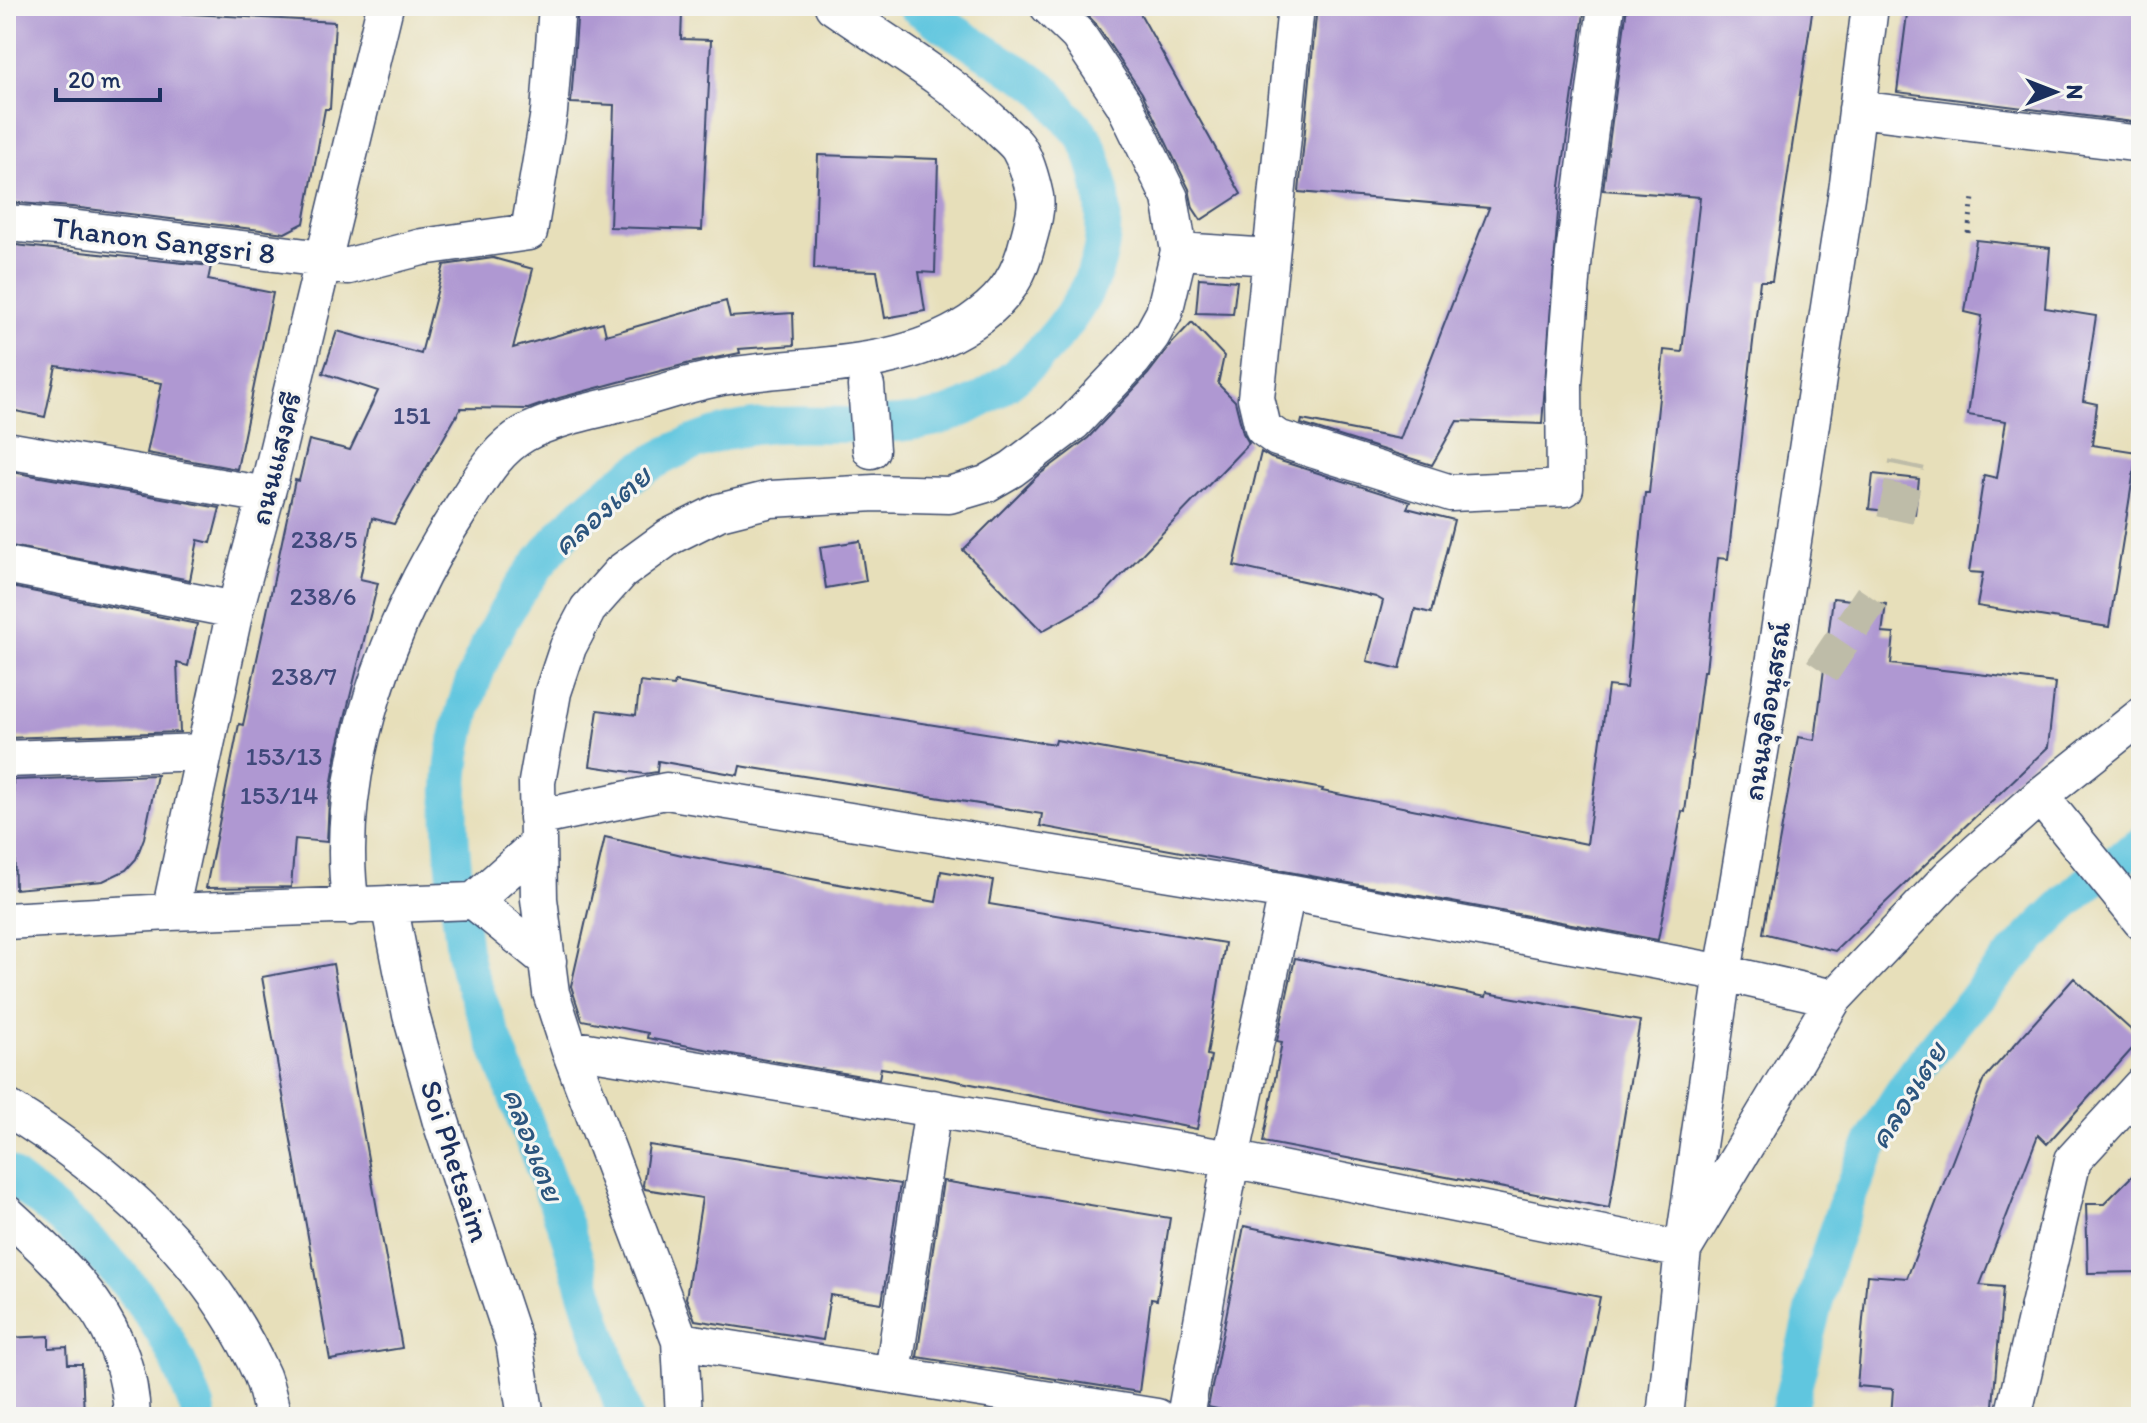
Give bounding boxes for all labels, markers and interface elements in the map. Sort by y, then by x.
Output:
scale bar [56,52,160,102]
north arrow [2015,52,2095,132]
text: 20 m [68,65,121,94]
text: N [2061,85,2088,99]
street label: Thanon Sangsri 8 [50,208,278,272]
street label: ถนนเเสงศรี [241,387,309,529]
house number: 151 [393,399,431,431]
water label: คลองเตย [544,455,660,563]
house number: 238/5 [291,523,357,555]
house number: 238/6 [290,580,356,612]
street label: ถนนจุติอนุสรณ์ [1734,619,1800,803]
house number: 238/7 [271,660,337,692]
house number: 153/13 [245,740,323,772]
house number: 153/14 [240,779,319,811]
water label: คลองเตย [1859,1032,1956,1155]
street label: Soi Phetsaim [413,1076,499,1246]
water label: คลองเตย [495,1082,574,1209]

